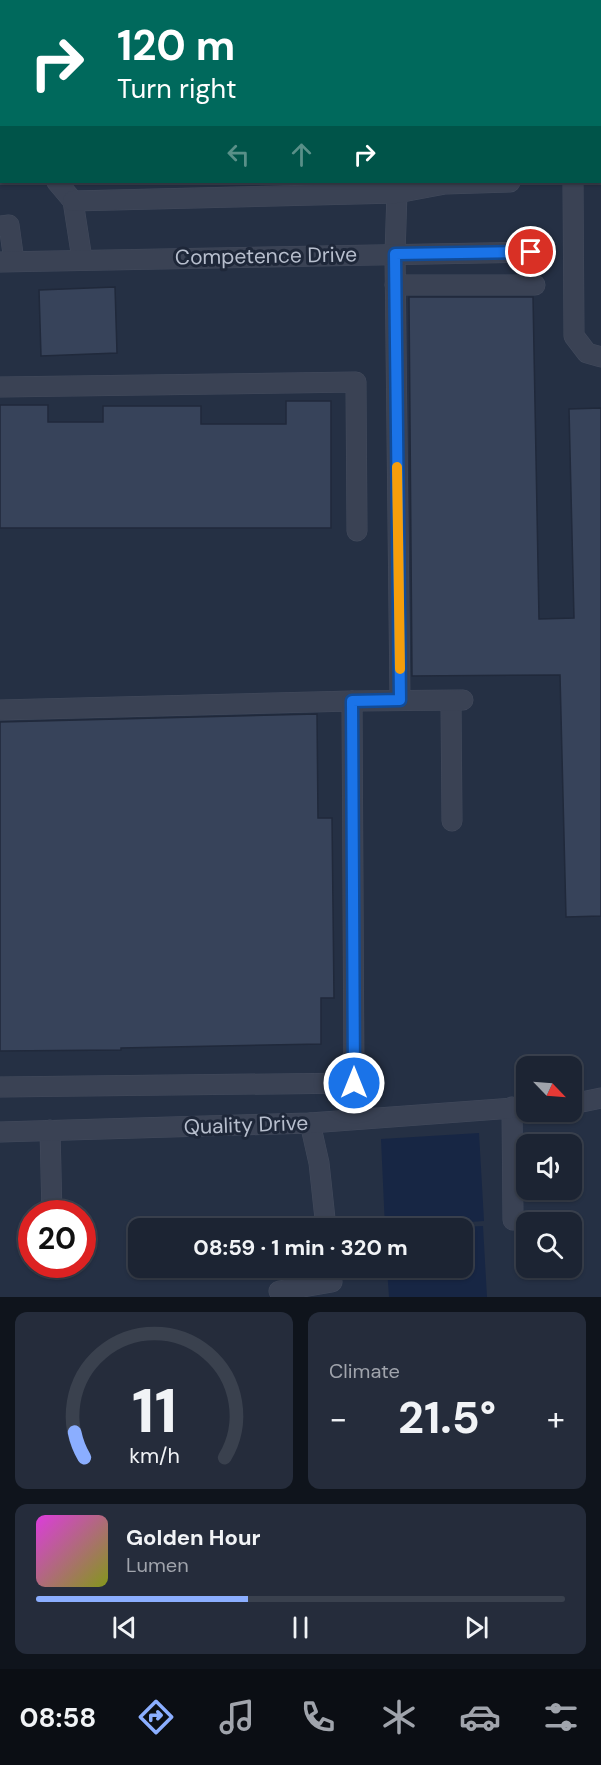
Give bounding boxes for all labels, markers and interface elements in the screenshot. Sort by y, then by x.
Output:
text: 120 m [117,18,235,73]
icon: right [18,24,96,102]
text: Turn right [117,71,237,106]
icon: left [222,138,255,171]
icon: ahead [285,138,318,171]
icon: right [348,138,381,171]
pin [505,226,556,277]
icon: arrive [514,235,547,268]
street label: Competence Drive [175,240,357,272]
position arrow [322,1051,386,1115]
north arrow [516,1056,582,1122]
map controls [516,1056,582,1278]
street label: Quality Drive [183,1109,309,1141]
button: sound [516,1134,582,1200]
speed limit sign: 20 [18,1200,96,1278]
button: search [516,1212,582,1278]
text: 08:59 · 1 min · 320 m [193,1233,408,1262]
text: Climate [329,1358,400,1384]
text: 11 [131,1370,177,1451]
text: 21.5° [398,1388,496,1447]
text: − [329,1397,347,1440]
text: + [547,1397,565,1440]
text: km/h [129,1442,179,1470]
text: Golden Hour [126,1523,261,1552]
text: Lumen [126,1552,189,1578]
icon: previous [108,1611,141,1644]
icon: pause [284,1611,317,1644]
icon: next [460,1611,493,1644]
icon: directions [135,1696,177,1738]
icon: music [216,1696,258,1738]
icon: phone [297,1696,339,1738]
icon: climate [378,1696,420,1738]
icon: car [459,1696,501,1738]
icon: filters [540,1696,582,1738]
text: 08:58 [19,1700,96,1735]

